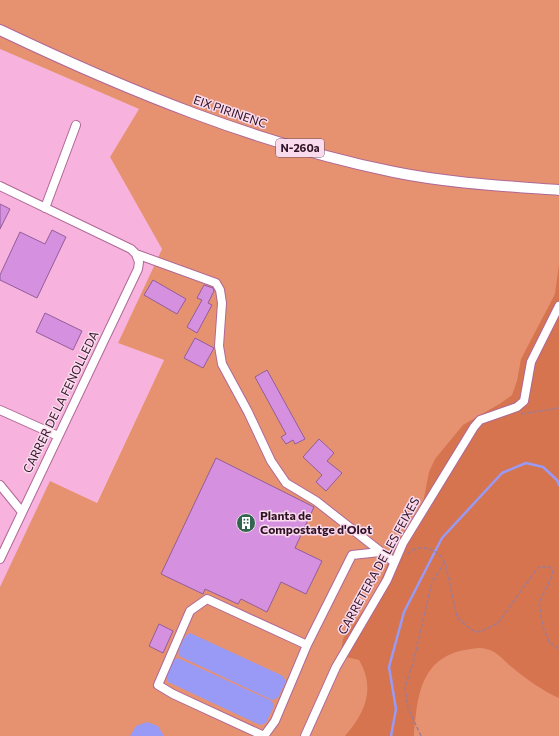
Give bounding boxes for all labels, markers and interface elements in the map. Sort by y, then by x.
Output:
street label: EIX PIRINENC [192,92,269,130]
road number: N-260a [276,139,324,157]
street label: CARRER DE LA FENOLLEDA [20,328,101,475]
street label: CARRETERA DE LES FEIXES [335,495,422,636]
place label: Planta de Compostatge d'Olot [260,508,372,536]
building icon: Planta de Compostatge d'Olot [235,512,257,534]

